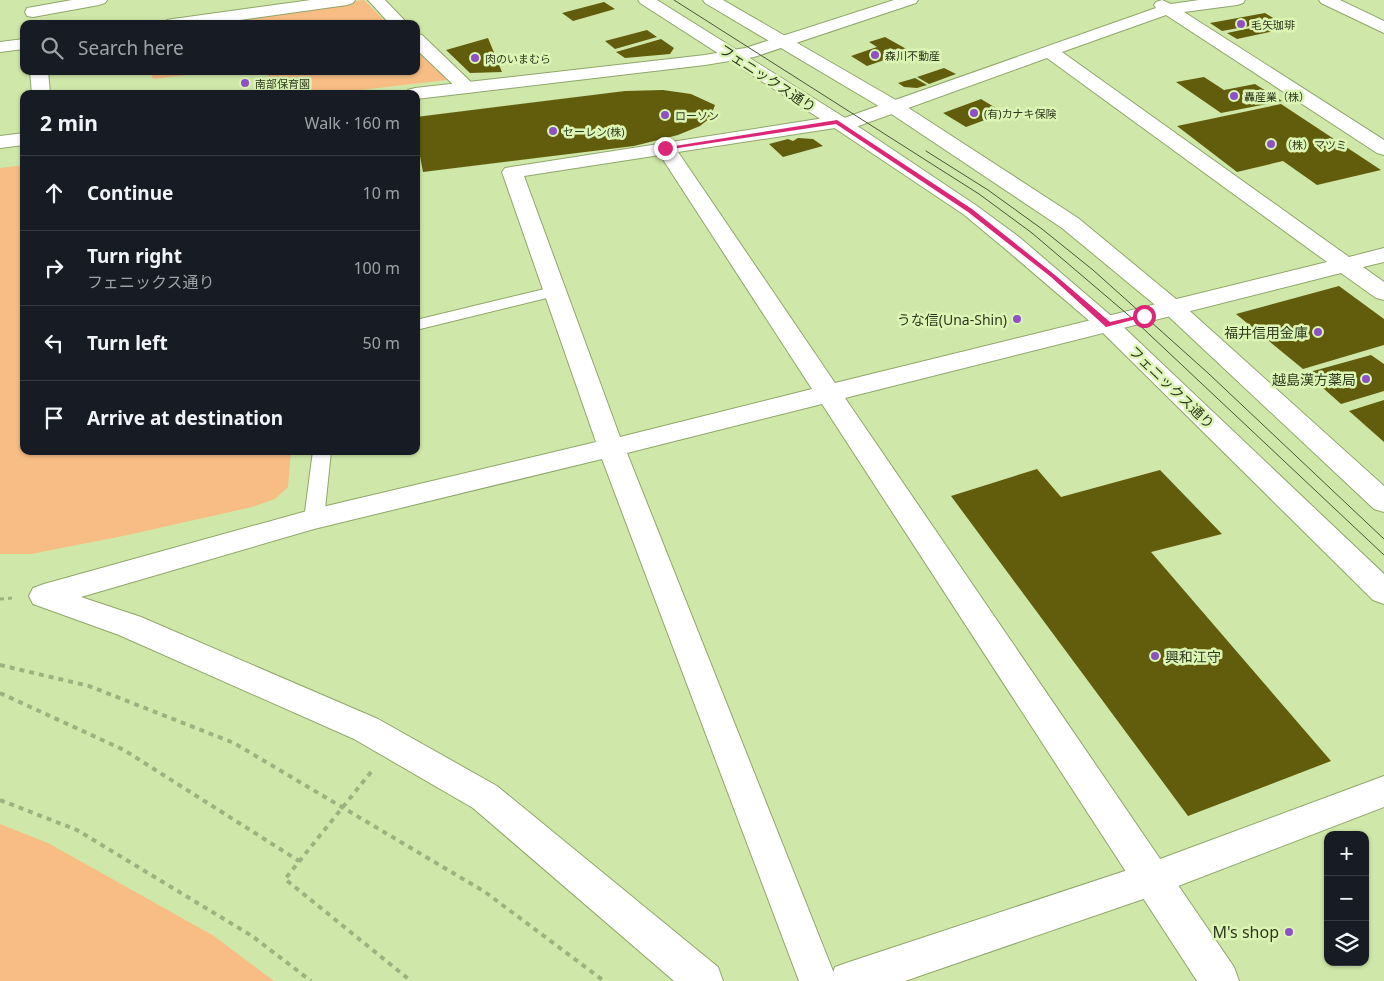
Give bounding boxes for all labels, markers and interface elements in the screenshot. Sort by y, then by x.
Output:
place label: 毛矢珈琲 [1251,17,1295,32]
marker: 毛矢珈琲 [1235,18,1247,30]
search box [20,20,420,75]
icon: search [38,34,66,62]
text: Search here [78,35,184,61]
street label: フェニックス通り [716,40,820,116]
place label: 森川不動産 [885,48,940,63]
marker: 森川不動産 [869,49,881,61]
place label: 肉のいまむら [485,51,551,66]
marker: 肉のいまむら [469,52,481,64]
place label: 南部保育園 [255,76,310,91]
marker: 南部保育園 [239,77,251,89]
place label: 轟産業（株） [1244,89,1310,104]
marker: 轟産業（株） [1228,90,1240,102]
place label: (有)カナキ保険 [984,106,1057,121]
marker: (有)カナキ保険 [968,107,980,119]
place label: ローソン [675,108,719,123]
text: 2 min [40,109,98,137]
marker: ローソン [659,109,671,121]
text: Walk · 160 m [305,112,400,134]
place label: セーレン(株) [563,124,625,139]
marker: セーレン(株) [547,125,559,137]
route end [654,137,677,160]
place label: （株）マツミ [1281,137,1347,152]
marker: （株）マツミ [1265,138,1277,150]
icon: ahead [40,179,68,207]
text: Continue [87,180,173,206]
text: 10 m [363,182,400,204]
text: Turn right [87,243,182,269]
icon: right [40,254,68,282]
text: 100 m [353,257,400,279]
text: フェニックス通り [87,271,215,293]
route start [1133,305,1156,328]
place label: うな信(Una-Shin) [897,310,1007,329]
marker: うな信(Una-Shin) [1011,313,1023,325]
place label: 福井信用金庫 [1224,323,1308,342]
marker: 福井信用金庫 [1312,326,1324,338]
icon: left [40,329,68,357]
text: Turn left [87,330,168,356]
text: 50 m [363,332,400,354]
street label: フェニックス通り [1125,341,1219,433]
place label: 越島漢方薬局 [1272,370,1356,389]
marker: 越島漢方薬局 [1360,373,1372,385]
icon: arrive [40,404,68,432]
text: Arrive at destination [87,405,283,431]
place label: 興和江守 [1165,647,1221,666]
marker: 興和江守 [1149,650,1161,662]
map controls [1324,831,1369,966]
button: + [1324,831,1369,876]
button: − [1324,876,1369,921]
place label: M's shop [1212,921,1279,943]
button: layers [1324,921,1369,966]
marker: M's shop [1283,926,1295,938]

